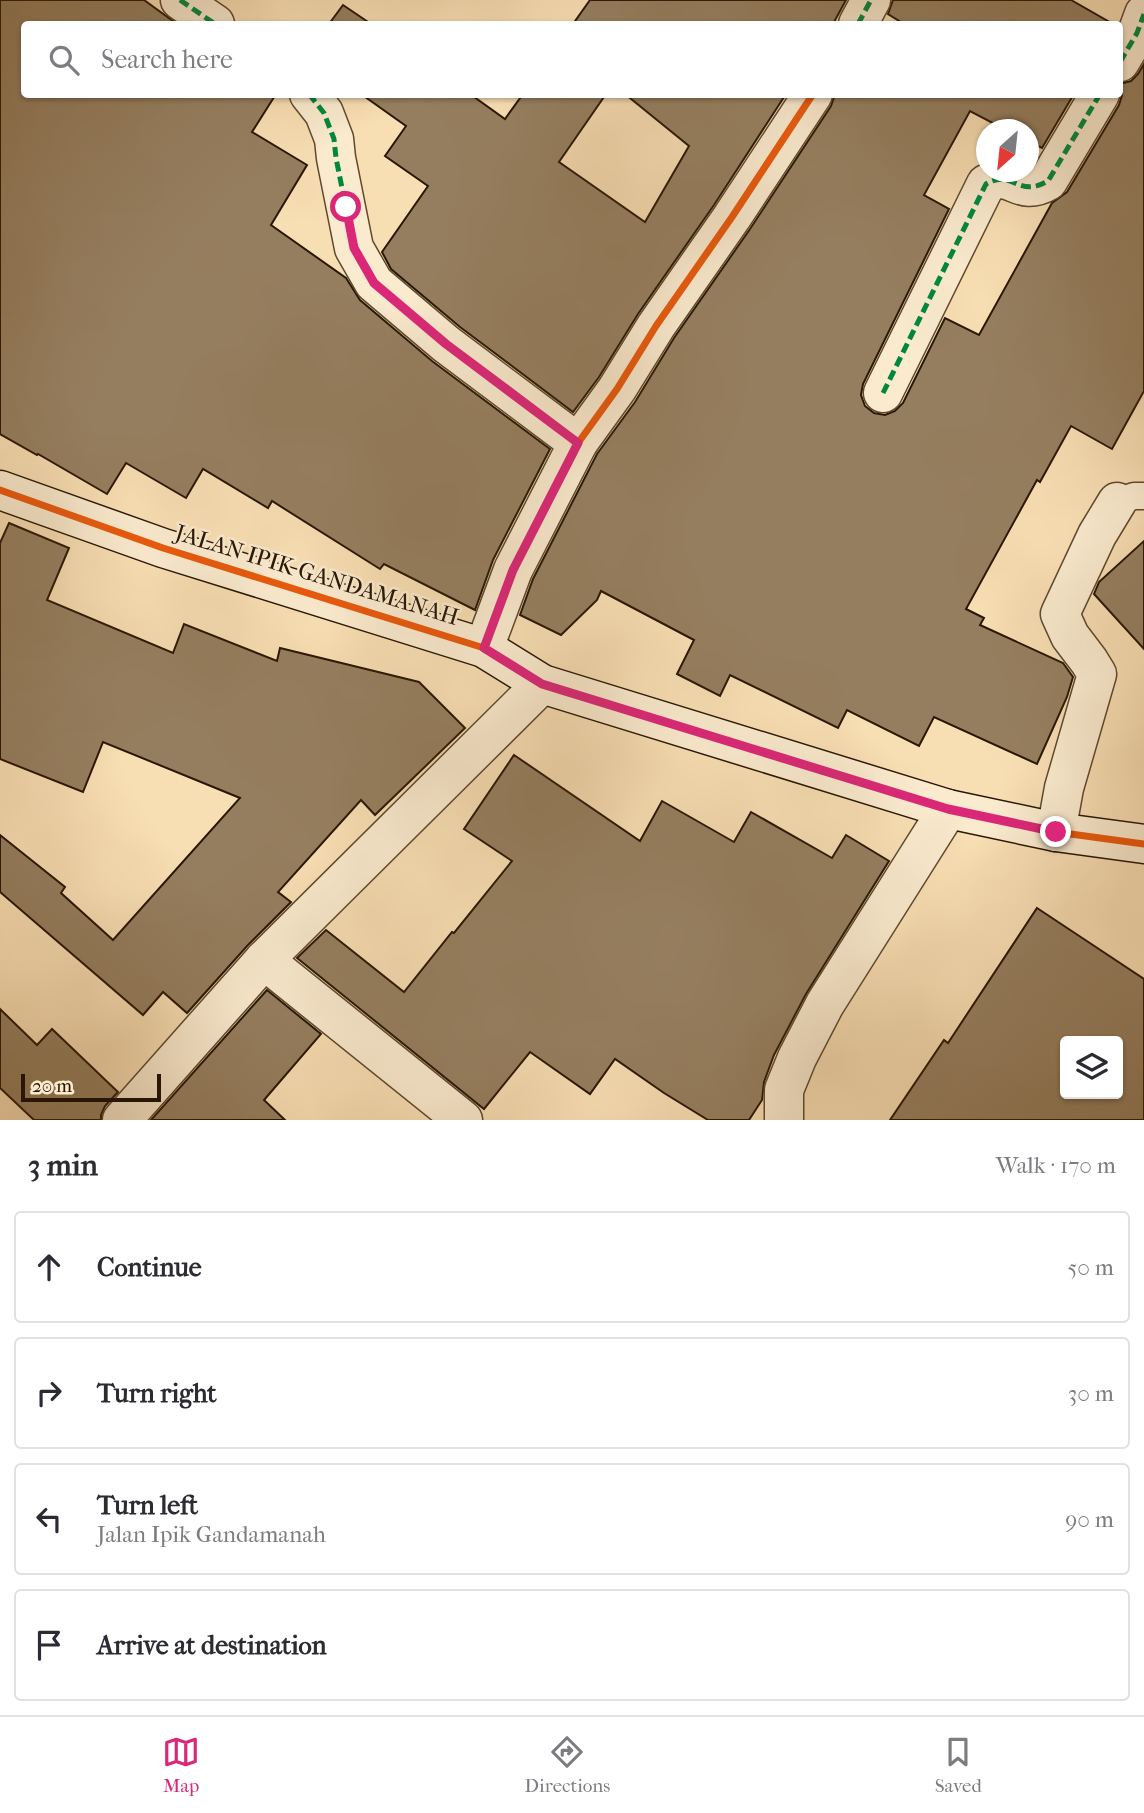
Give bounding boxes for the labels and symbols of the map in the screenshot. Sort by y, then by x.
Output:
north arrow [976,119,1039,182]
route start [330,191,361,222]
street label: JALAN IPIK GANDAMANAH [170,518,462,631]
route end [1040,816,1071,847]
scale bar [21,1071,161,1103]

